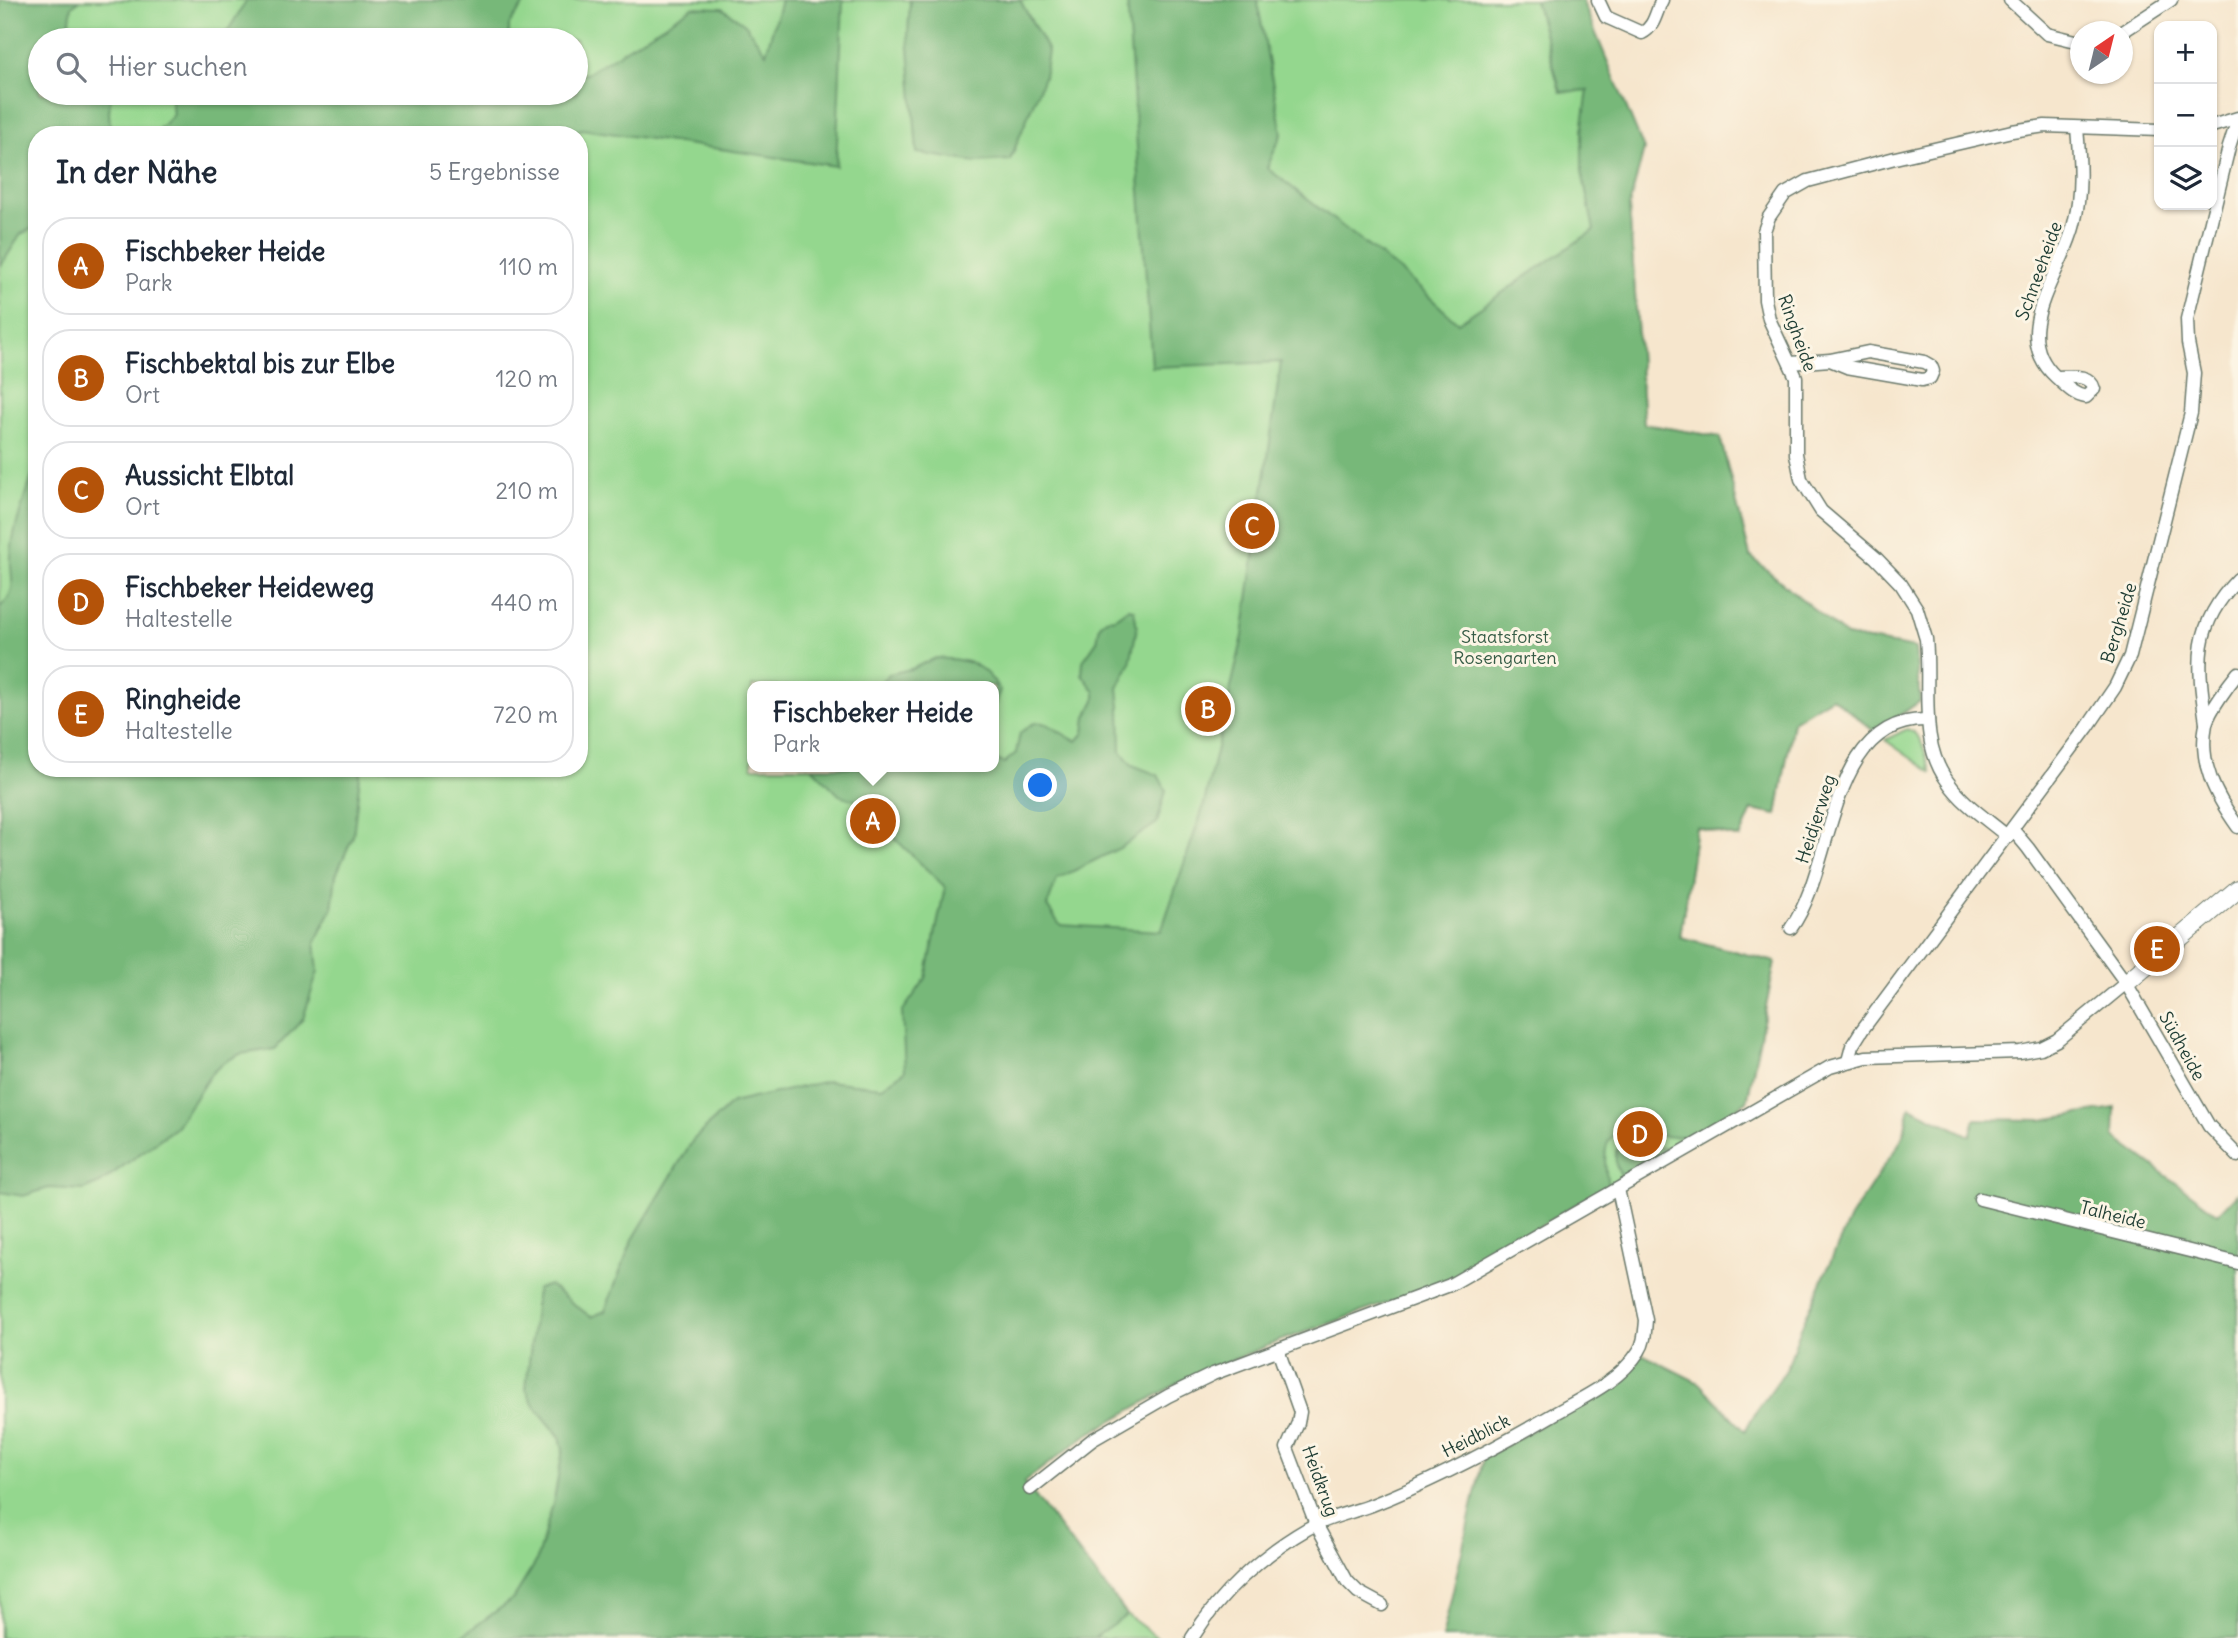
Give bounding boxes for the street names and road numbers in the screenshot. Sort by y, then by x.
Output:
street label: Schneeheide [2010,218,2067,323]
street label: Ringheide [1773,291,1822,374]
street label: Bergheide [2095,580,2142,666]
street label: Heidjerweg [1790,772,1841,866]
street label: Südheide [2154,1007,2211,1084]
street label: Talheide [2078,1195,2148,1234]
street label: Heidblick [1438,1409,1514,1462]
street label: Heidkrug [1297,1442,1344,1520]

